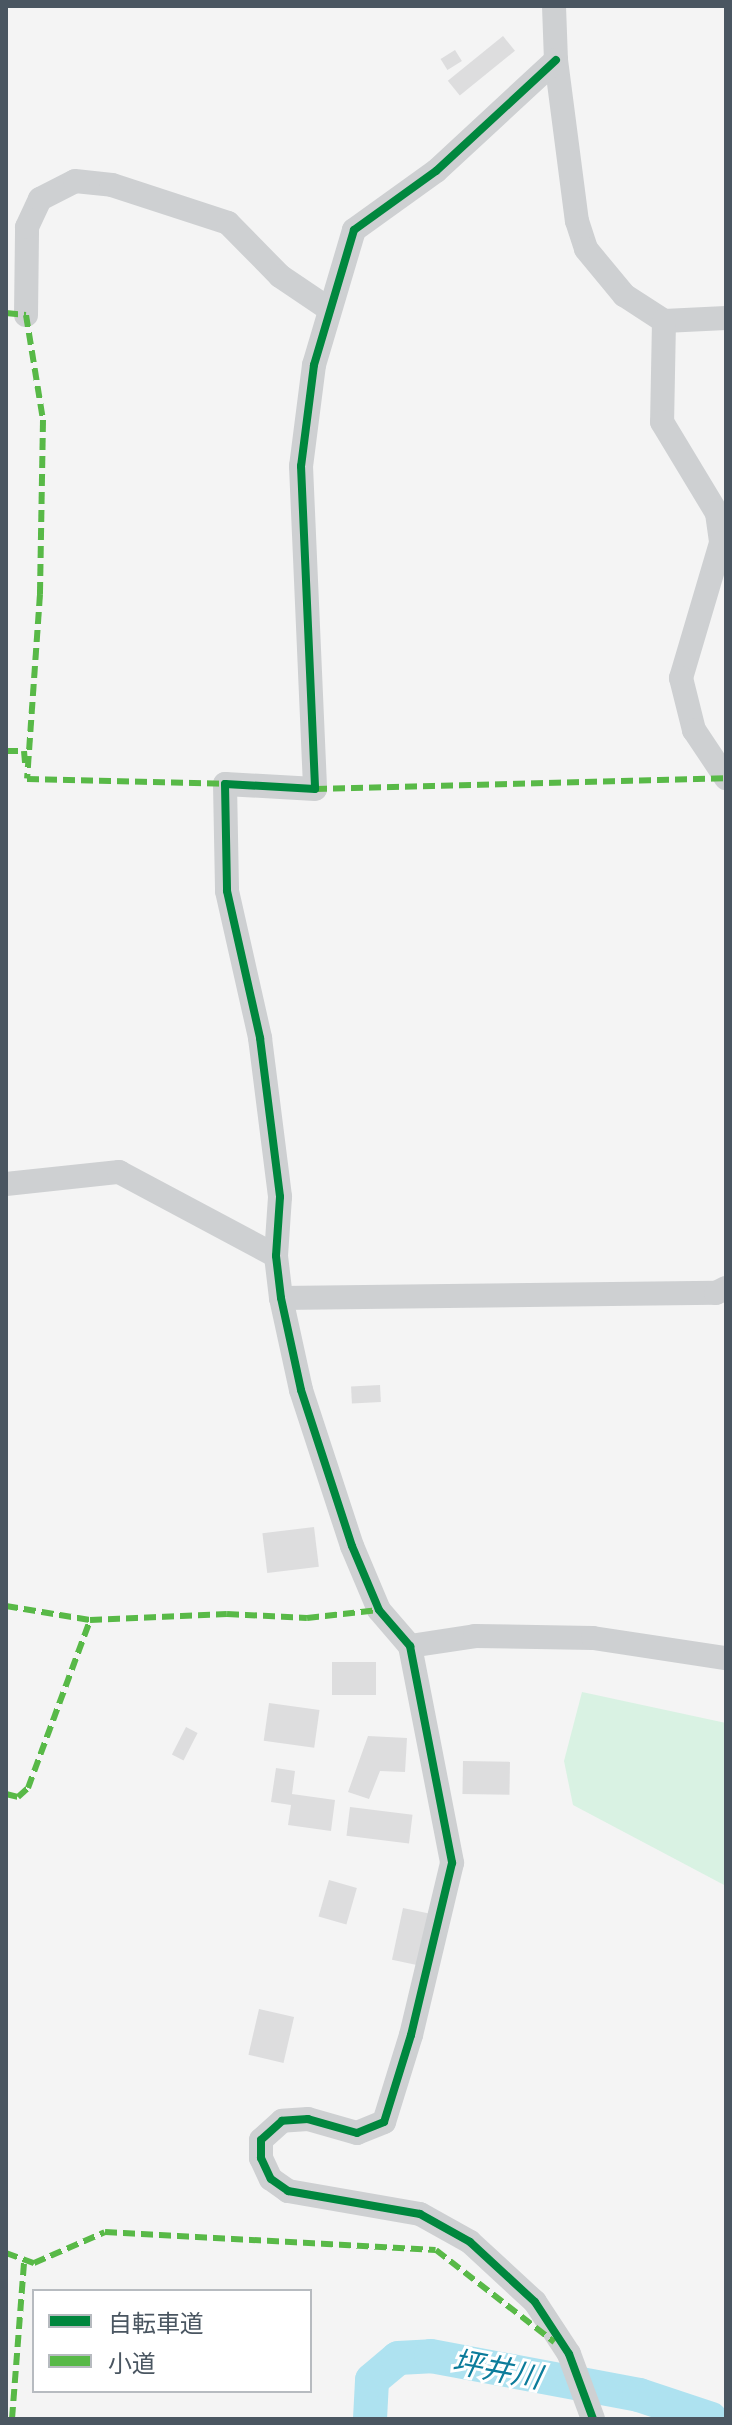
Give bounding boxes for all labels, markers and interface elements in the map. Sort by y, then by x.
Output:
legend [32,2289,312,2393]
text: 自転車道 [108,2310,204,2337]
water label: 坪井川 [449,2343,545,2395]
text: 小道 [108,2350,156,2377]

